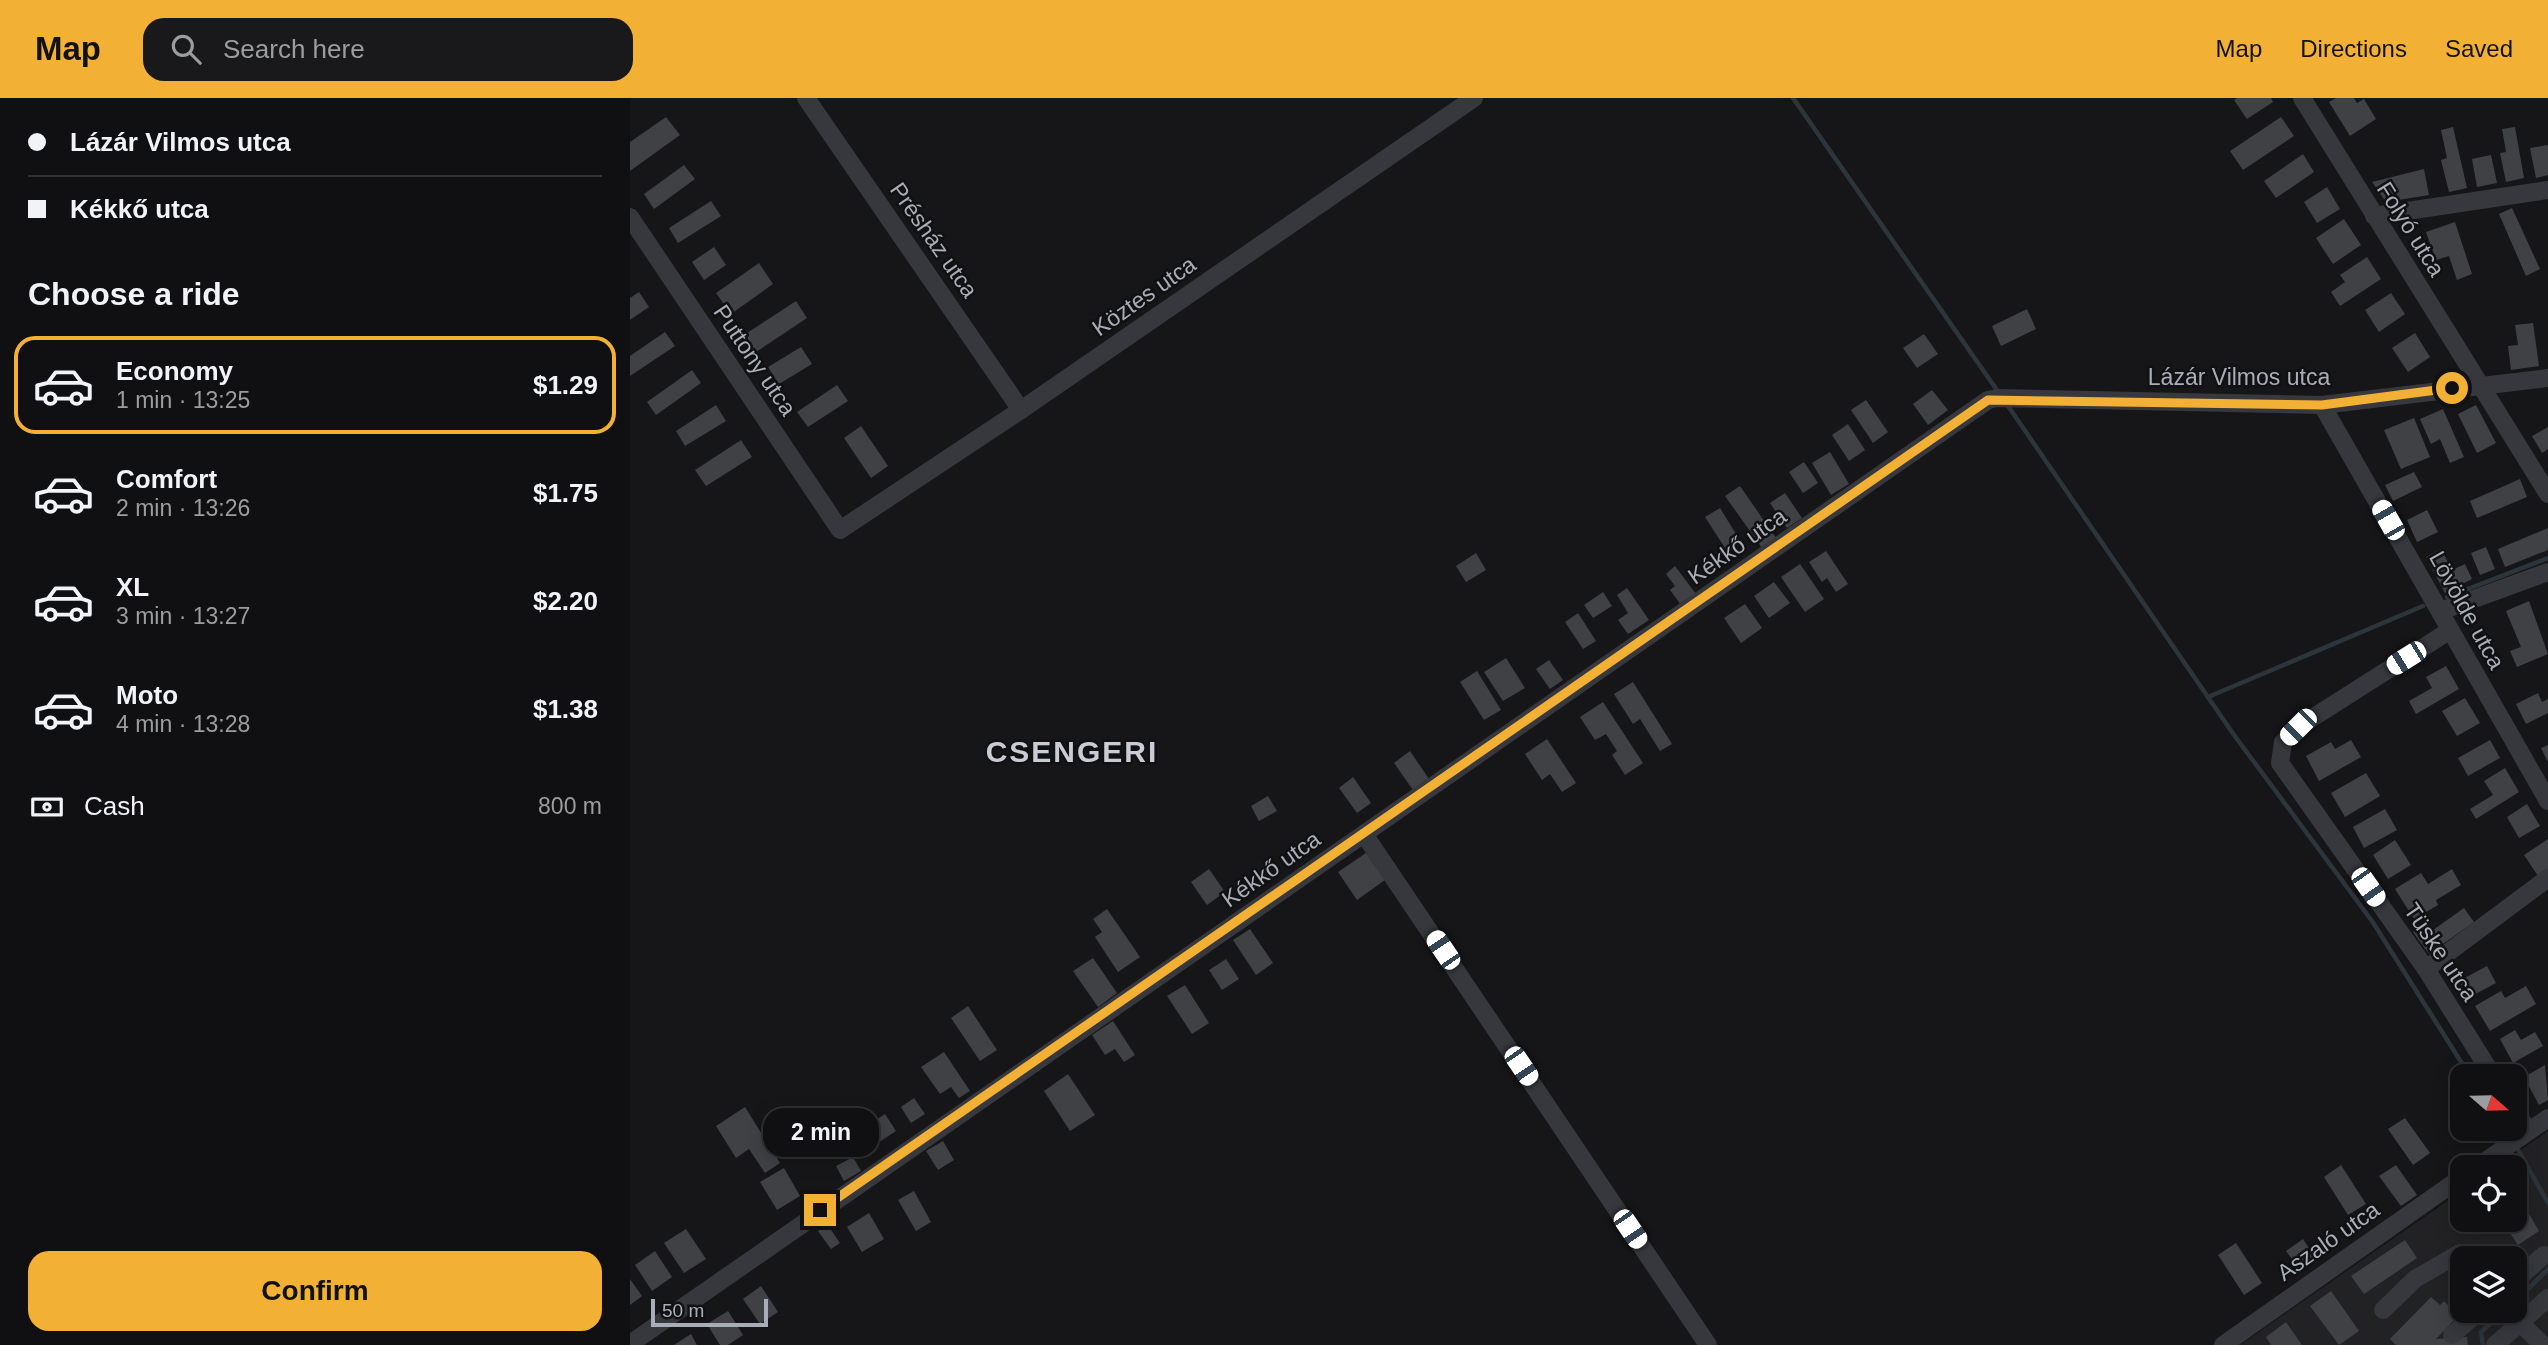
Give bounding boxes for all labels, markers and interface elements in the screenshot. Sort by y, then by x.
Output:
search box [143,18,633,81]
text: Map [35,30,101,67]
icon: search [167,30,205,68]
text: Search here [223,34,365,64]
text: Map [2216,35,2262,62]
text: Directions [2300,35,2407,62]
text: Saved [2445,35,2513,62]
text: Lázár Vilmos utca [70,127,291,157]
street label: Folyó utca [2372,177,2450,281]
street label: Présház utca [885,178,983,303]
text: Kékkő utca [70,194,209,224]
street label: Köztes utca [1087,251,1201,341]
text: Choose a ride [28,276,240,312]
street label: Puttony utca [708,300,802,420]
icon: car [32,354,95,417]
text: Economy [116,356,233,386]
street label: Lázár Vilmos utca [2148,364,2330,390]
text: $1.29 [533,370,598,400]
route start [2436,372,2468,404]
text: 1 min · 13:25 [116,387,250,413]
icon: car [32,462,95,525]
text: Comfort [116,464,217,494]
text: $1.75 [533,478,598,508]
text: 2 min · 13:26 [116,495,250,521]
car [2369,497,2408,543]
street label: Kékkő utca [1683,503,1791,589]
street label: Lövölde utca [2424,547,2510,674]
icon: car [32,570,95,633]
text: XL [116,572,149,602]
text: $2.20 [533,586,598,616]
text: 3 min · 13:27 [116,603,250,629]
car [2383,638,2430,678]
icon: car [32,678,95,741]
text: Moto [116,680,178,710]
text: $1.38 [533,694,598,724]
car [2276,705,2321,749]
text: 4 min · 13:28 [116,711,250,737]
district label: CSENGERI [986,735,1158,768]
icon: cash [28,788,66,826]
text: Cash [84,791,145,821]
text: 800 m [538,793,602,819]
street label: Kékkő utca [1217,826,1325,912]
car [2348,864,2389,910]
street label: Tüske utca [2399,898,2483,1006]
car [1423,927,1464,973]
car [1501,1043,1542,1089]
north arrow [2450,1064,2527,1141]
map controls [2450,1064,2527,1323]
callout: 2 min [762,1108,878,1158]
text: 2 min [791,1119,851,1145]
button: locate [2450,1155,2527,1232]
route end [804,1194,836,1226]
street label: Aszaló utca [2272,1196,2384,1286]
car [1610,1206,1651,1252]
button: layers [2450,1246,2527,1323]
button: Confirm [28,1251,602,1331]
scale bar [651,1296,768,1328]
text: 50 m [662,1300,704,1321]

